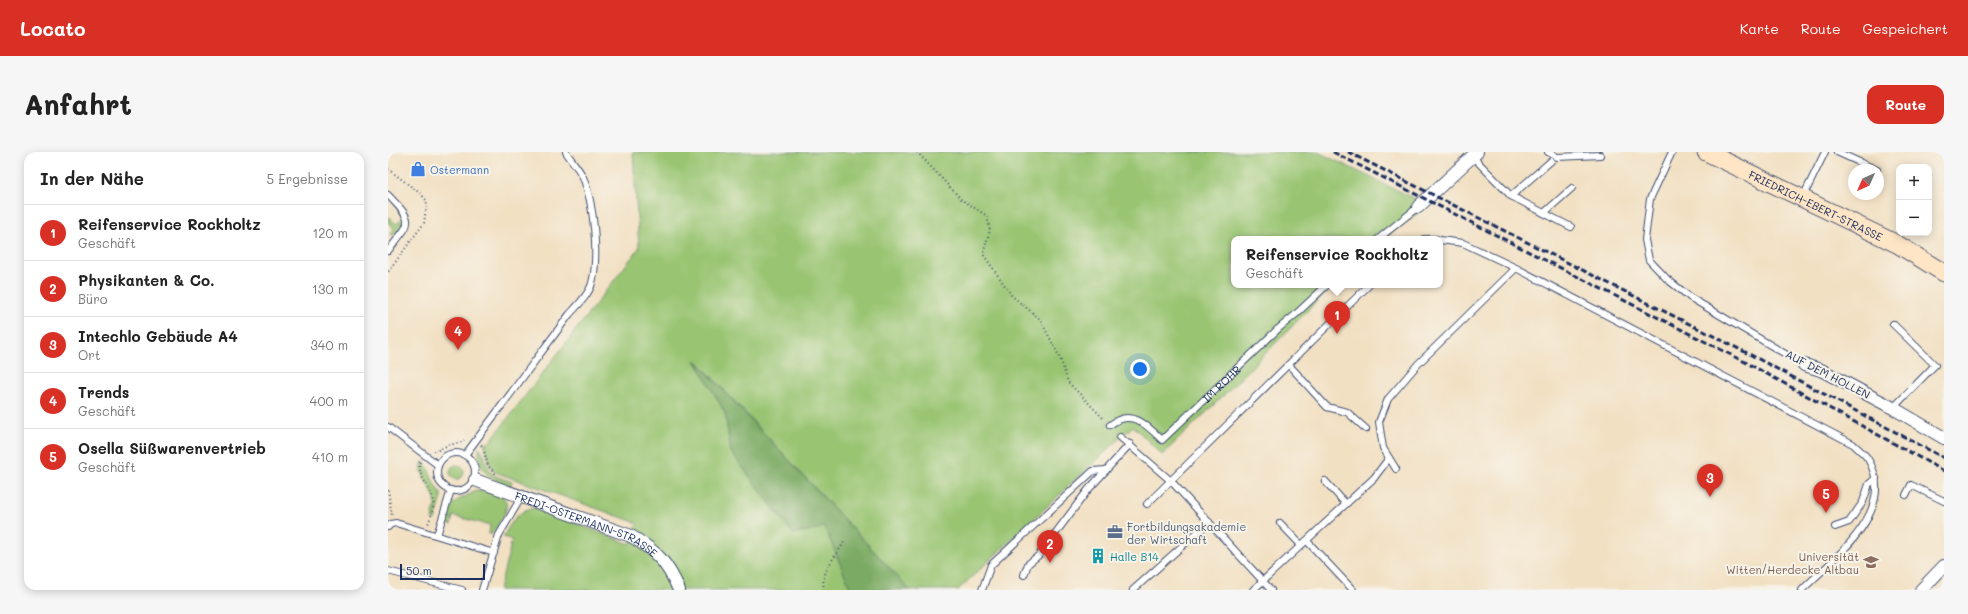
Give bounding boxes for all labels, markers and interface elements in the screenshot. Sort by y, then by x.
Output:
text: Locato [20,16,86,41]
text: Karte [1740,19,1779,38]
text: Route [1801,19,1841,38]
text: Gespeichert [1863,19,1948,38]
button: Route [1867,85,1944,124]
text: Anfahrt [24,86,132,122]
shop icon: Ostermann [409,160,427,178]
place label: Ostermann [430,162,489,177]
north arrow [1848,164,1884,200]
map controls [1896,164,1932,236]
button: + [1896,164,1932,200]
street label: FRIEDRICH-EBERT-STRASSE [1746,166,1885,244]
text: In der Nähe [40,167,144,189]
text: 5 Ergebnisse [267,170,348,187]
button: − [1896,200,1932,236]
text: Reifenservice Rockholtz [78,214,261,234]
text: 1 [50,224,56,241]
text: 120 m [312,224,348,241]
text: Geschäft [78,234,136,251]
popup [1231,236,1443,288]
text: Reifenservice Rockholtz [1246,244,1428,264]
text: Geschäft [1246,264,1303,281]
text: Physikanten & Co. [78,270,215,290]
text: 2 [49,280,57,297]
text: 130 m [312,280,348,297]
text: Büro [78,290,107,307]
pin: 1 [1324,301,1350,334]
pin: 4 [445,317,471,350]
text: Intechlo Gebäude A4 [78,326,238,346]
text: 3 [49,336,57,353]
text: 340 m [310,336,348,353]
text: Ort [78,346,101,363]
street label: AUF DEM HOLLEN [1783,346,1873,402]
your location [1130,359,1150,379]
street label: IM ROHR [1199,361,1244,405]
text: Trends [78,382,129,402]
text: 4 [49,392,57,409]
text: 400 m [310,392,348,409]
text: Geschäft [78,402,136,419]
text: Osella Süßwarenvertrieb [78,438,266,458]
text: 5 [49,448,57,465]
text: 410 m [312,448,348,465]
text: Geschäft [78,458,136,475]
pin: 3 [1697,464,1723,497]
pin: 5 [1813,480,1839,513]
street label: FREDI-OSTERMANN-STRASSE [513,487,661,560]
place label: Fortbildungsakademie der Wirtschaft [1127,519,1246,547]
office icon: Fortbildungsakademie der Wirtschaft [1106,523,1124,541]
pin: 2 [1037,530,1063,563]
building icon: Halle B14 [1089,547,1107,565]
place label: Halle B14 [1110,549,1159,564]
place label: Universität Witten/Herdecke Altbau [1726,549,1859,577]
school or university icon: Universität Witten/Herdecke Altbau [1862,553,1880,571]
scale bar [400,562,485,581]
text: 50 m [406,563,432,578]

